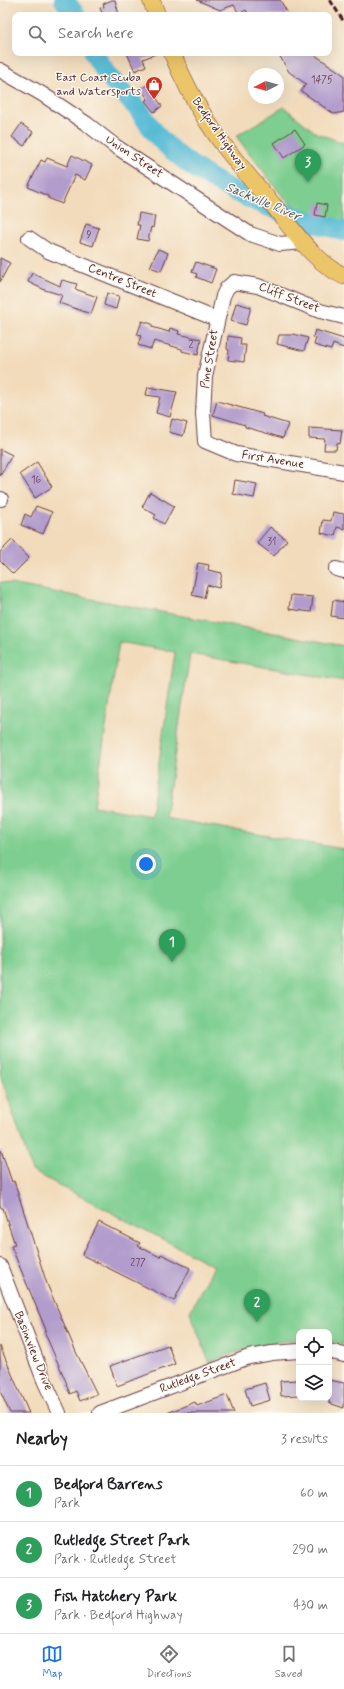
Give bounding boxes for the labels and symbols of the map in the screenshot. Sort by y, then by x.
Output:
north arrow [248,68,284,104]
place label: East Coast Scuba and Watersports [55,70,142,100]
house number: 1475 [311,74,333,87]
shop icon: East Coast Scuba and Watersports [144,75,164,100]
street label: Bedford Highway [187,94,250,174]
street label: Union Street [102,132,166,182]
pin: 3 [295,149,321,182]
water label: Sackville River [223,179,305,226]
house number: 9 [87,229,92,242]
street label: Centre Street [85,260,159,302]
street label: Cliff Street [256,279,322,317]
street label: Pine Street [197,328,223,390]
house number: 2 [189,339,194,352]
street label: First Avenue [241,447,305,473]
house number: 16 [31,474,41,487]
house number: 31 [268,536,276,549]
your location [136,854,156,874]
pin: 1 [159,929,185,962]
house number: 277 [130,1257,146,1270]
pin: 2 [244,1289,270,1322]
street label: Basinview Drive [10,1309,56,1393]
street label: Rutledge Street [158,1355,239,1398]

